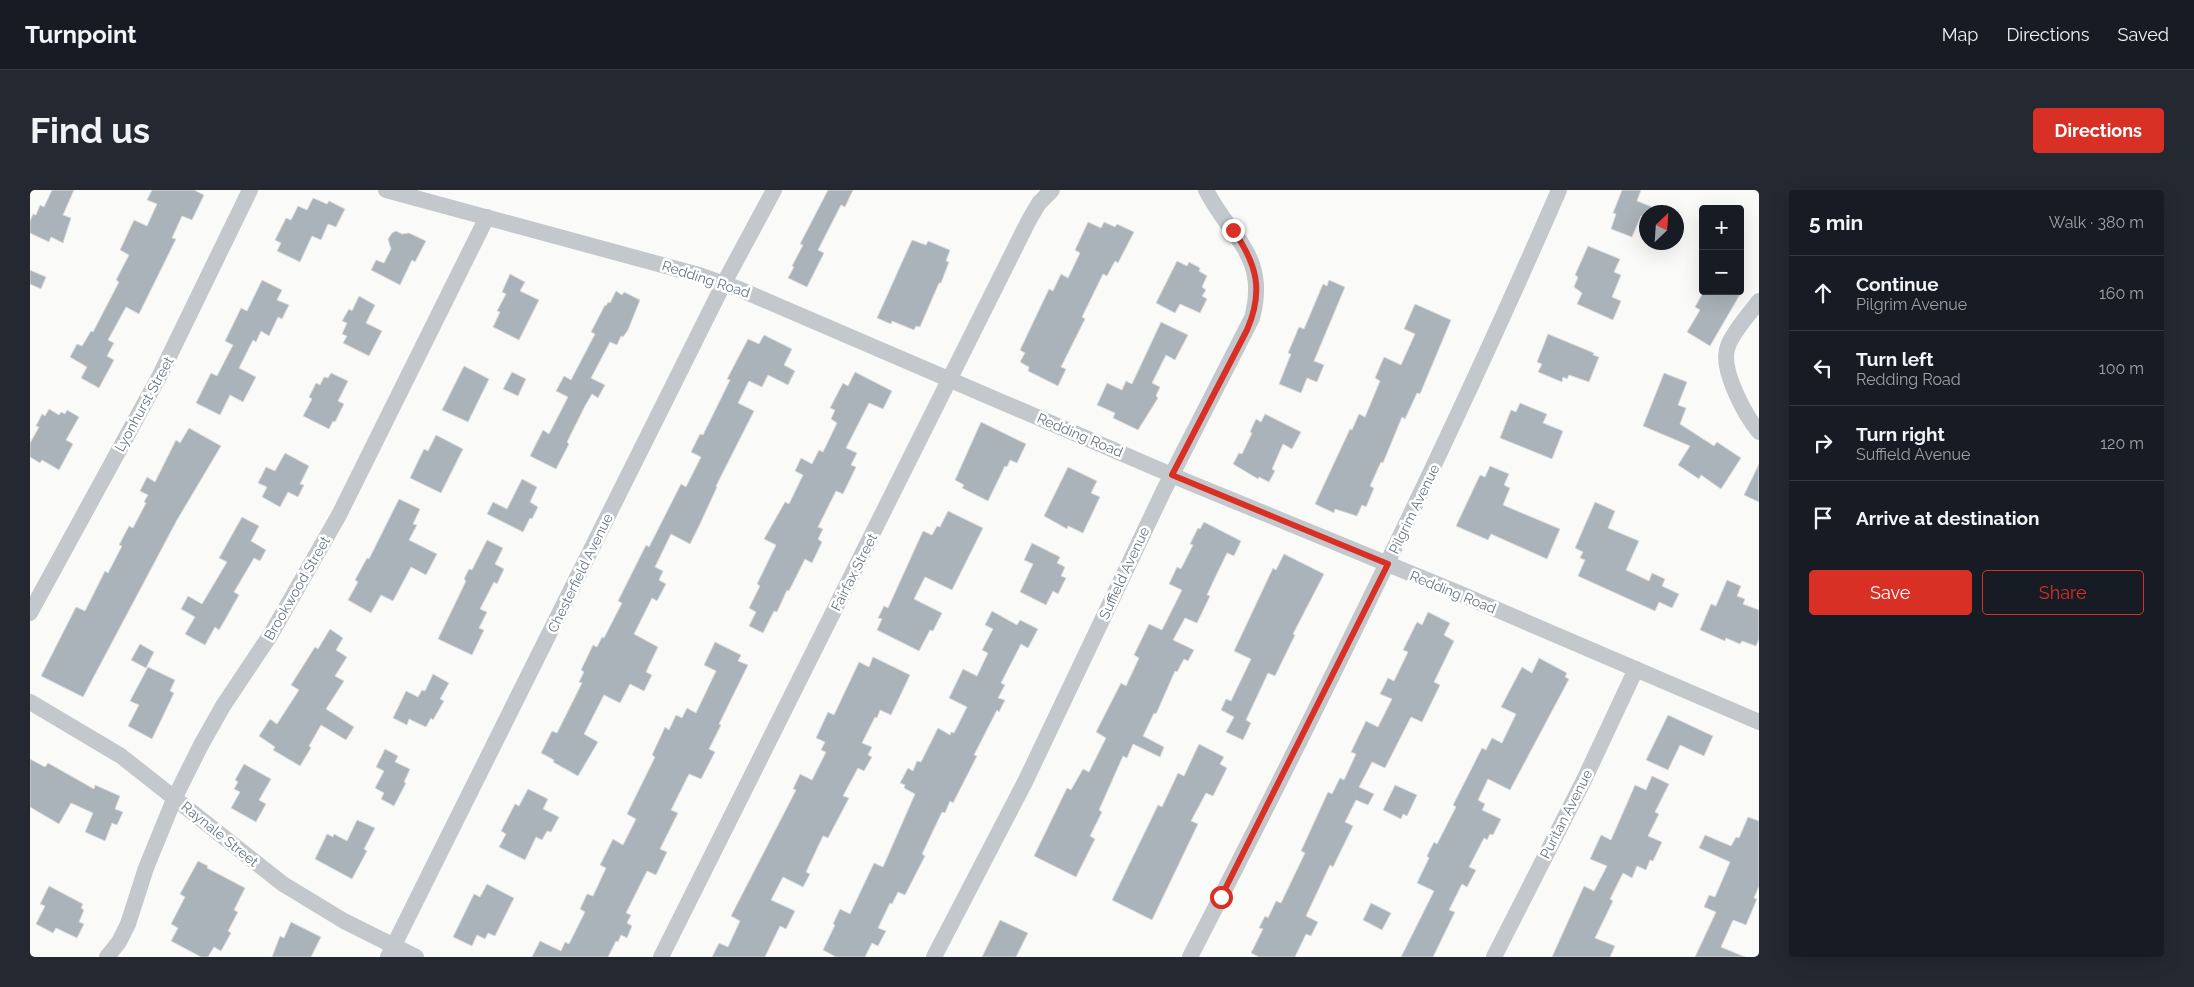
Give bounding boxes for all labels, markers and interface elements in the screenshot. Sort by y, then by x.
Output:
text: Turnpoint [25,20,137,49]
text: Map [1942,24,1978,45]
text: Directions [2006,24,2090,45]
text: Saved [2118,24,2169,45]
button: Directions [2033,108,2164,153]
text: Find us [30,110,150,151]
north arrow [1639,205,1684,250]
map controls [1699,205,1744,295]
button: + [1699,205,1744,250]
text: 5 min [1809,210,1863,235]
text: Walk · 380 m [2049,213,2144,232]
route end [1222,219,1245,242]
button: − [1699,250,1744,295]
street label: Redding Road [660,257,752,301]
text: Continue [1856,273,1939,295]
icon: ahead [1809,279,1837,307]
text: 160 m [2099,284,2144,303]
text: Pilgrim Avenue [1856,295,1967,314]
text: Turn left [1856,348,1933,370]
street label: Lyonhurst Street [111,353,177,454]
icon: left [1809,354,1837,382]
text: 100 m [2099,359,2144,378]
text: Redding Road [1856,370,1961,389]
street label: Redding Road [1035,410,1125,460]
text: Turn right [1856,423,1945,445]
icon: right [1809,429,1837,457]
text: 120 m [2100,434,2144,453]
text: Suffield Avenue [1856,445,1970,464]
street label: Pilgrim Avenue [1385,462,1443,556]
icon: arrive [1809,504,1837,532]
text: Arrive at destination [1856,507,2040,529]
street label: Chesterfield Avenue [544,511,616,635]
street label: Suffield Avenue [1096,524,1152,622]
street label: Fairfax Street [828,530,880,613]
street label: Brookwood Street [261,533,333,643]
street label: Redding Road [1408,567,1498,617]
button: Save [1809,570,1972,615]
button: Share [1982,570,2144,615]
street label: Puritan Avenue [1537,767,1595,861]
street label: Raynale Street [178,798,262,870]
route start [1210,886,1233,909]

